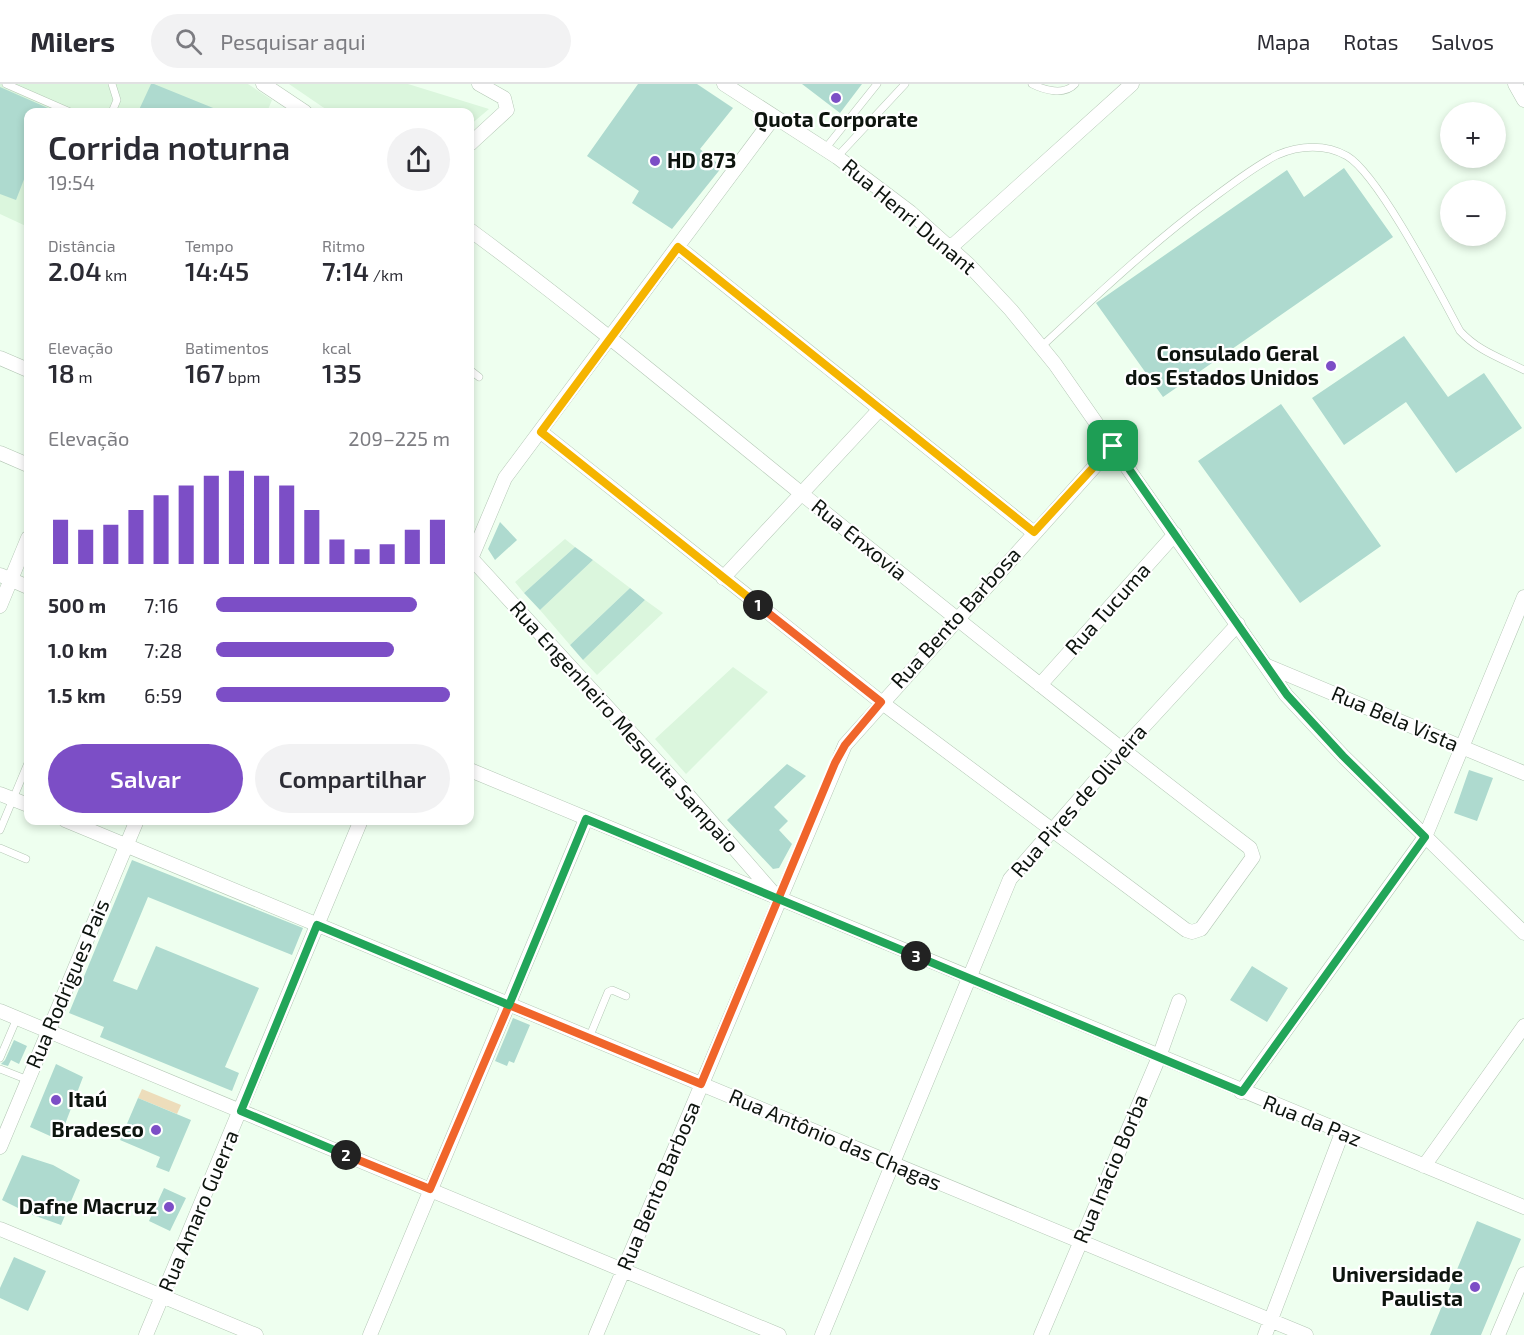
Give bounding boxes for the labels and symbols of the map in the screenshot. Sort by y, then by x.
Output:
marker: Quota Corporate [829,91,843,105]
place label: Quota Corporate [754,106,918,132]
place label: HD 873 [667,147,736,172]
street label: Rua Henri Dunant [838,153,982,279]
marker: HD 873 [648,154,662,168]
place label: Consulado Geral dos Estados Unidos [1125,340,1319,389]
marker: Consulado Geral dos Estados Unidos [1324,359,1338,373]
pin [1087,420,1138,471]
street label: Rua Enxovia [807,493,913,585]
street label: Rua Bento Barbosa [885,541,1025,693]
street label: Rua Tucuma [1059,557,1155,659]
pin: 1 [743,590,773,620]
street label: Rua Engenheiro Mesquita Sampaio [505,595,745,857]
street label: Rua Bela Vista [1328,680,1463,756]
street label: Rua Pires de Oliveira [1005,718,1151,882]
street label: Rua Rodrigues Pais [20,895,114,1072]
pin: 3 [901,941,931,971]
street label: Rua Antônio das Chagas [726,1083,946,1195]
place label: Itaú [68,1086,107,1111]
street label: Rua da Paz [1260,1089,1365,1151]
street label: Rua Inácio Borba [1067,1090,1152,1247]
marker: Itaú [49,1093,63,1107]
street label: Rua Bento Barbosa [611,1097,705,1274]
place label: Bradesco [51,1116,144,1141]
marker: Bradesco [149,1123,163,1137]
street label: Rua Amaro Guerra [152,1126,243,1295]
pin: 2 [331,1140,361,1170]
place label: Dafne Macruz [19,1193,157,1218]
marker: Dafne Macruz [162,1200,176,1214]
place label: Universidade Paulista [1332,1261,1463,1310]
marker: Universidade Paulista [1468,1280,1482,1294]

